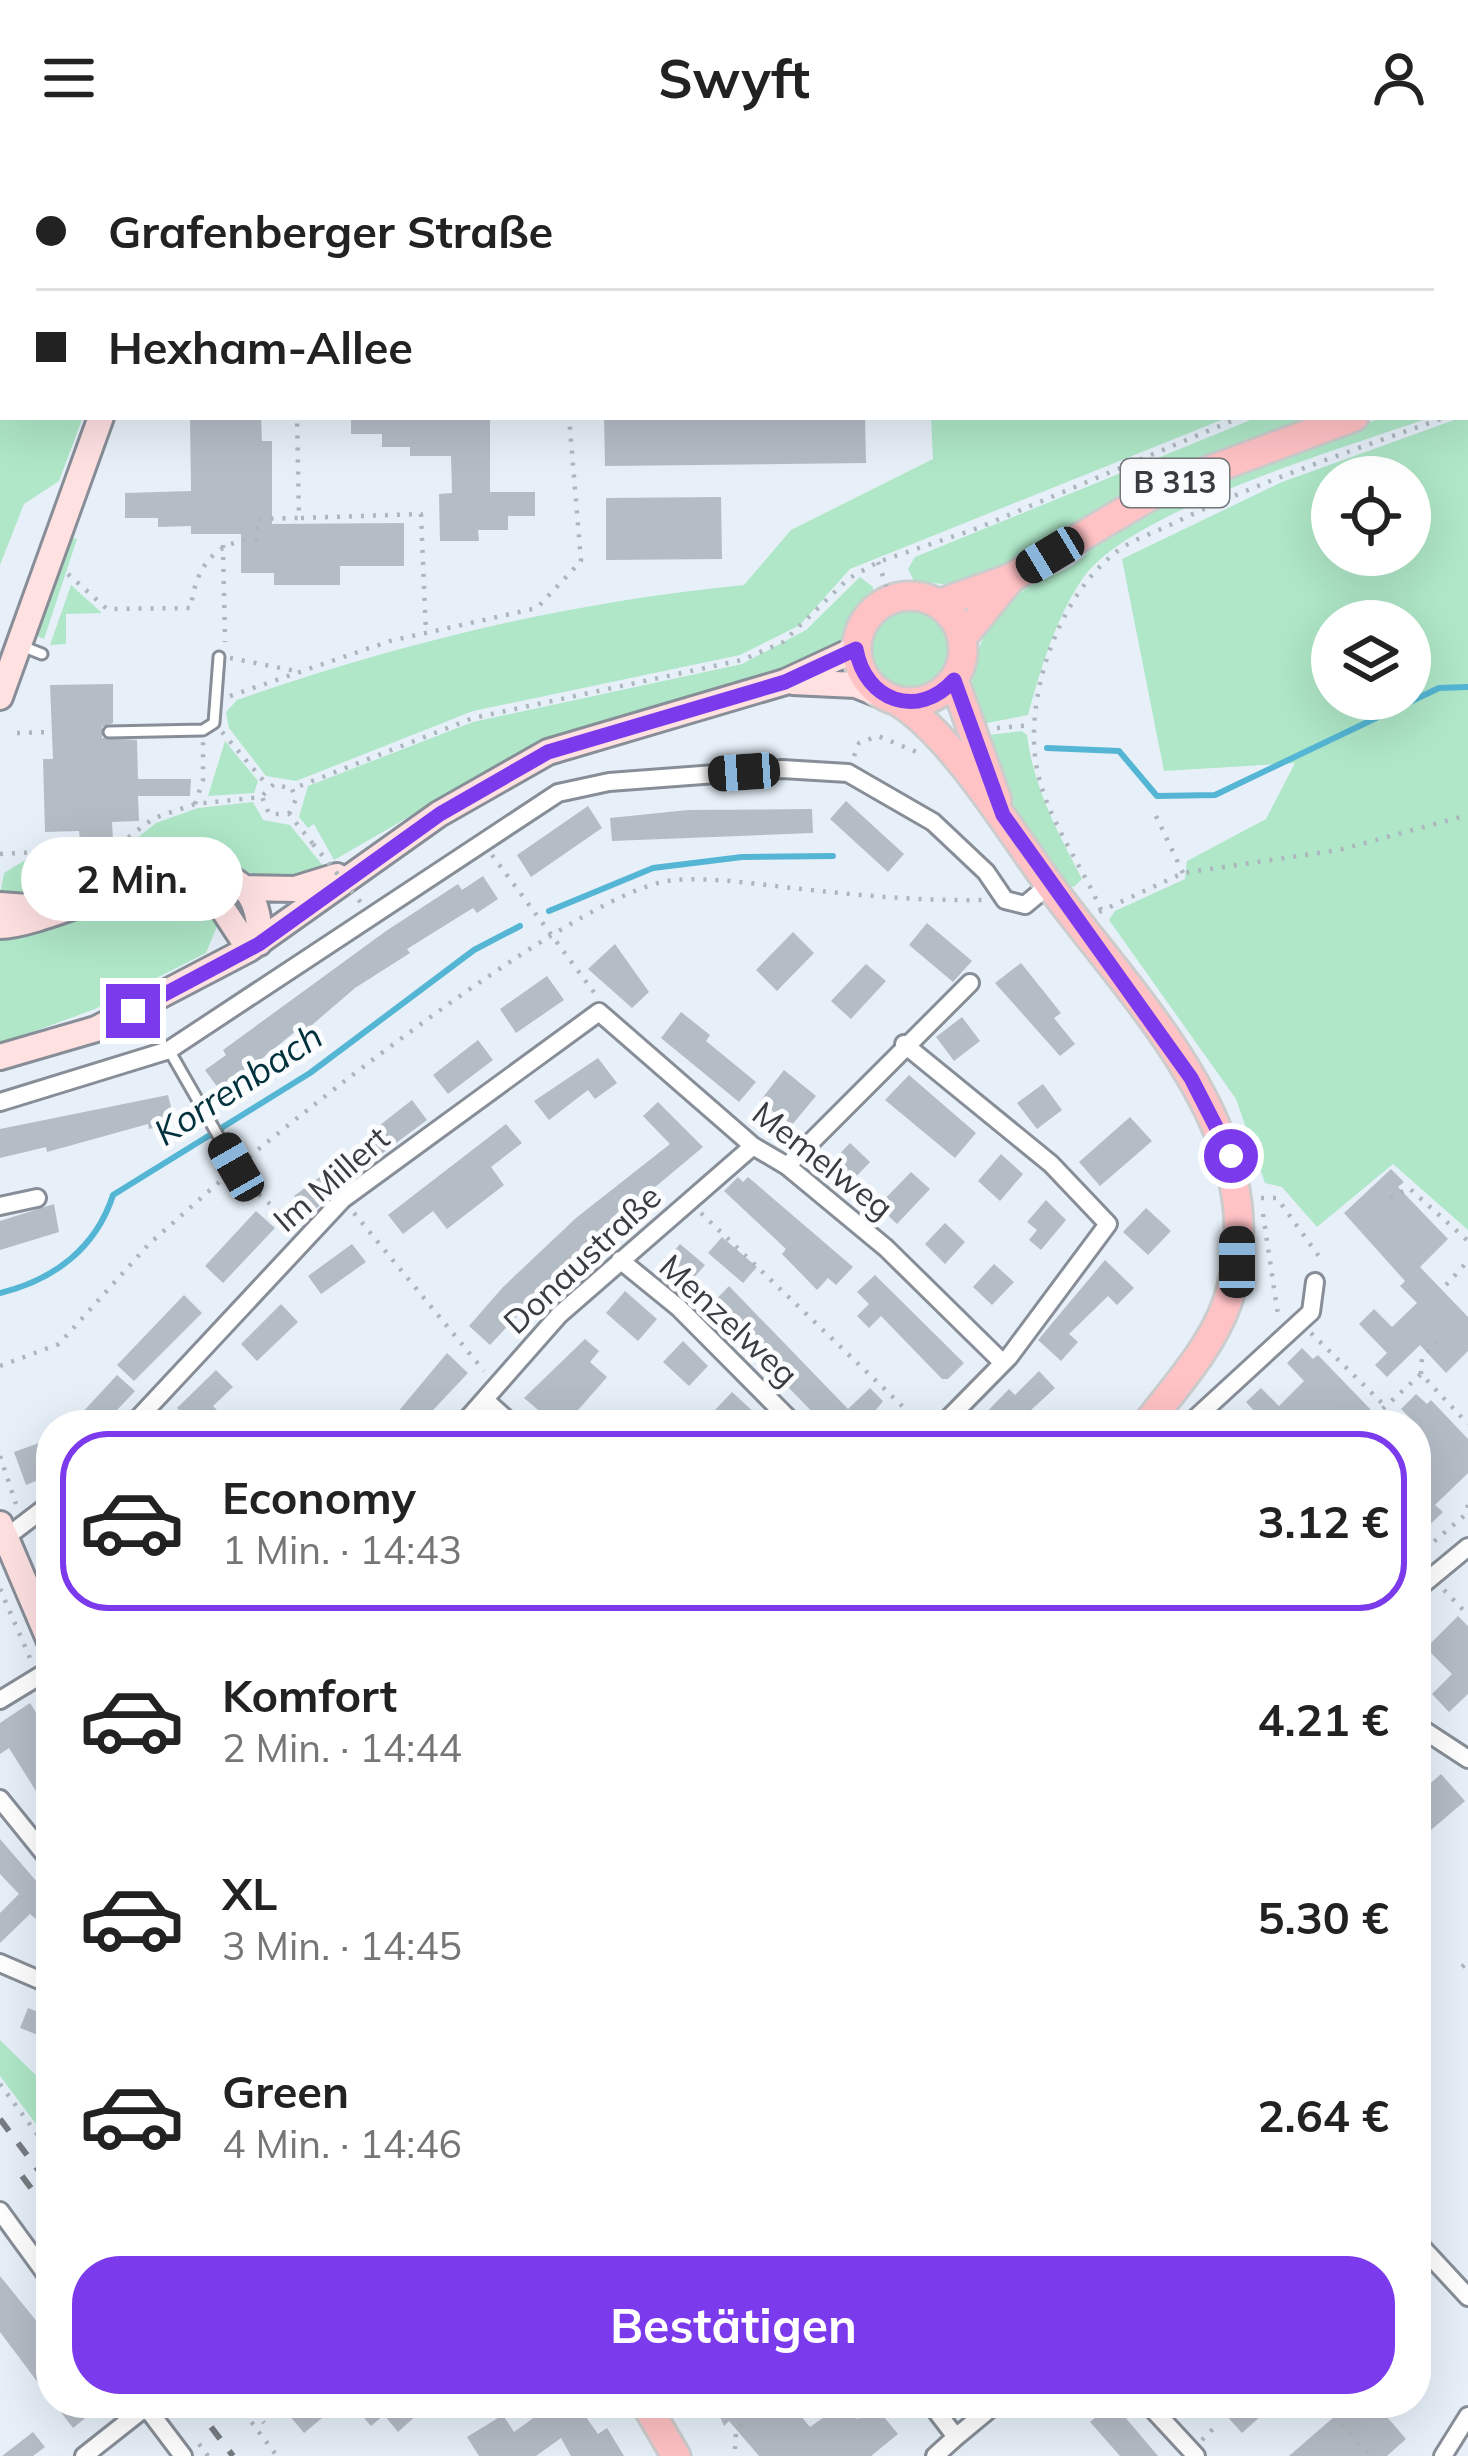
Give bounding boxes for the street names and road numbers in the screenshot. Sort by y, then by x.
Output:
road number: B 313 [1121,459,1229,507]
street label: Memelweg [745,1092,902,1227]
street label: Im Millert [264,1117,397,1240]
street label: Donaustraße [495,1175,669,1342]
street label: Menzelweg [652,1245,807,1394]

